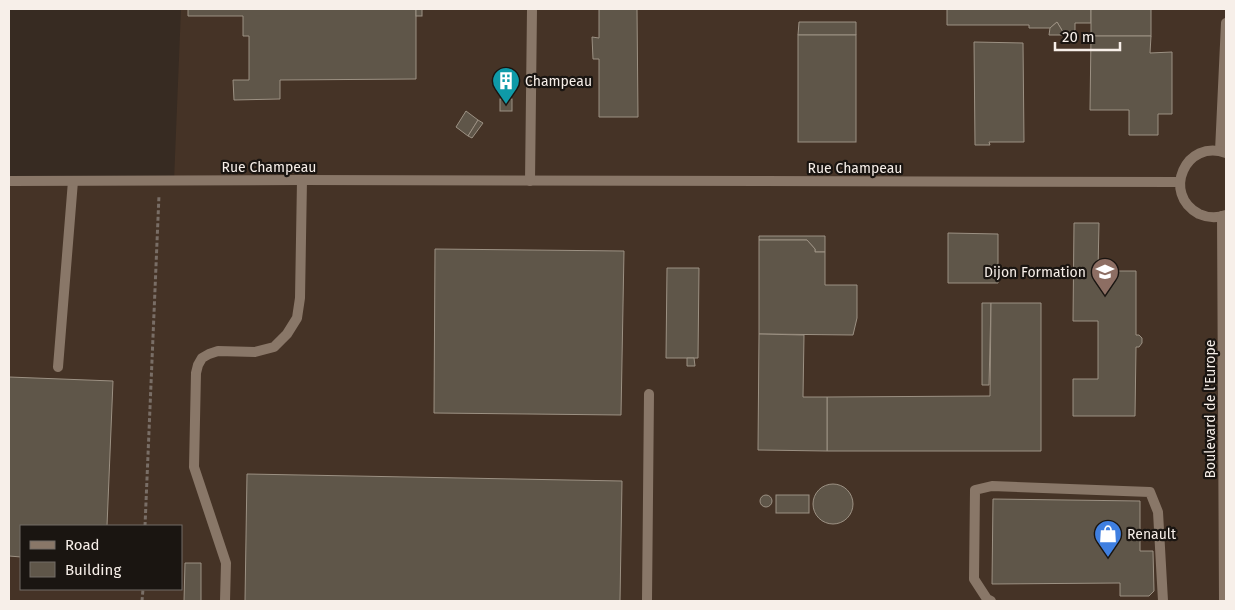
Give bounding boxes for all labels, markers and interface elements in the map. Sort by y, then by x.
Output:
scale bar [1055,20,1120,52]
text: 20 m [1062,28,1095,46]
building icon: Champeau [491,66,521,105]
place label: Champeau [525,73,592,90]
street label: Rue Champeau [221,159,317,176]
street label: Rue Champeau [807,160,903,177]
school or university icon: Dijon Formation [1090,257,1120,296]
place label: Dijon Formation [984,264,1086,281]
street label: Boulevard de l'Europe [1202,340,1219,479]
shop icon: Renault [1093,519,1123,558]
legend [20,525,182,590]
place label: Renault [1127,526,1177,543]
text: Road [65,536,100,554]
text: Building [65,561,121,579]

